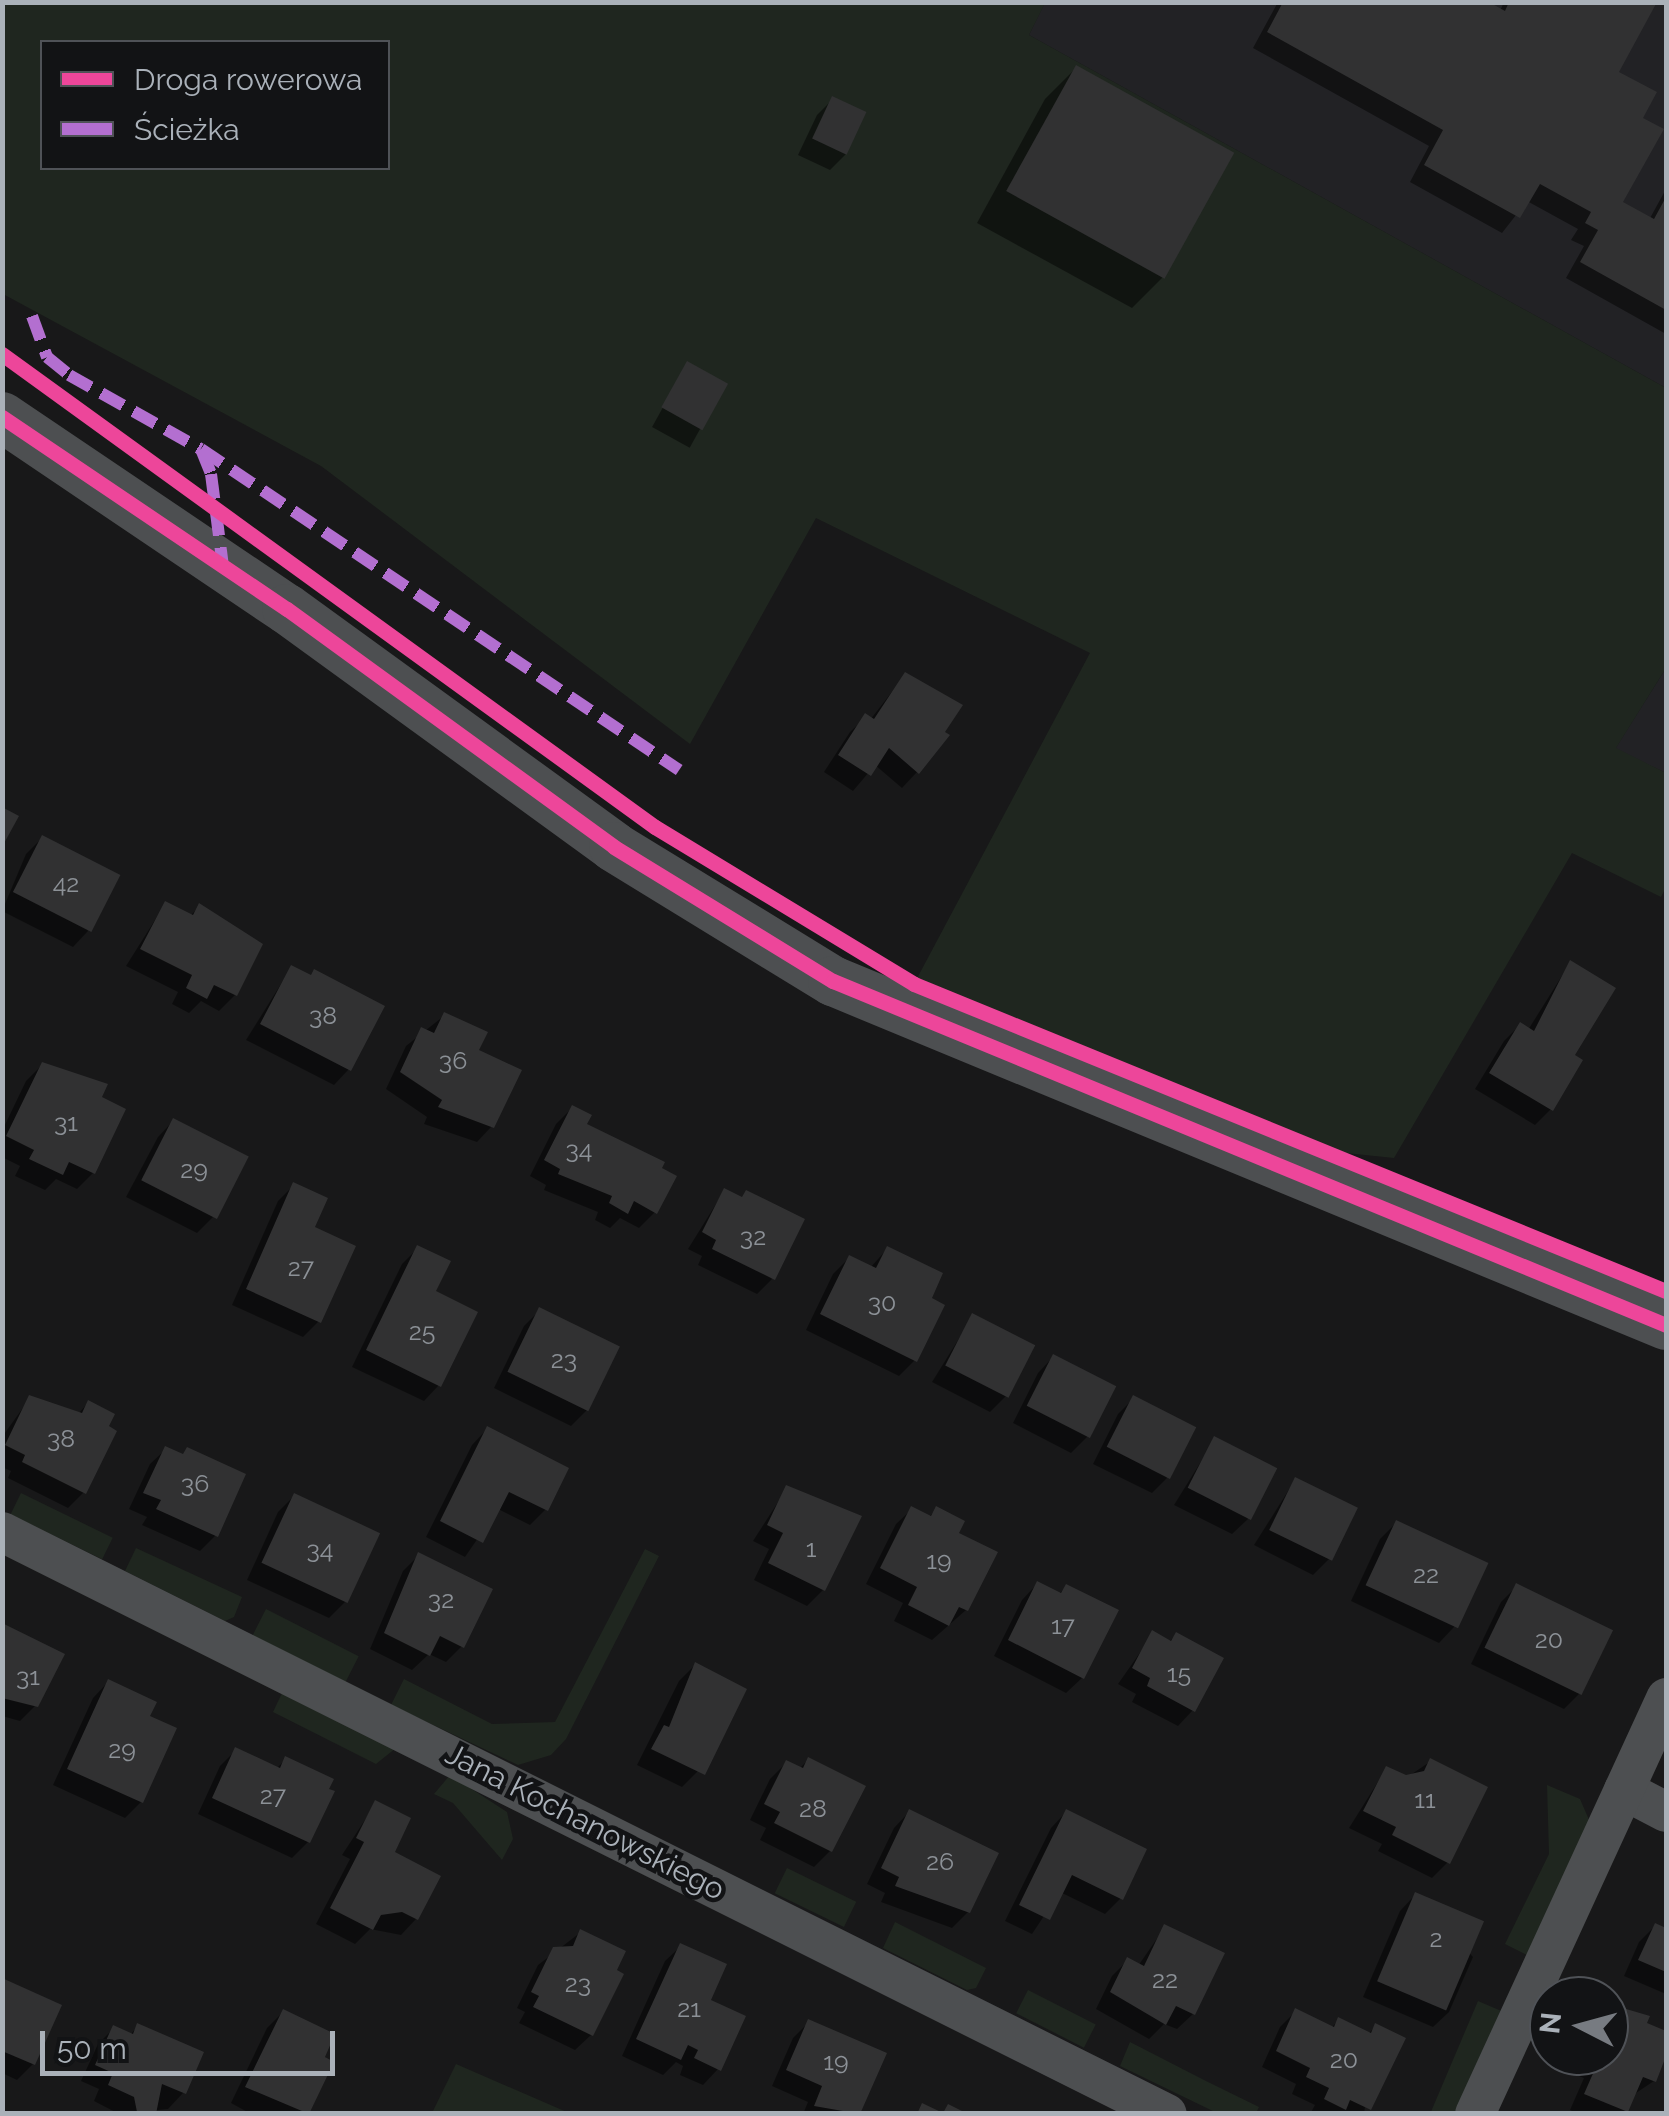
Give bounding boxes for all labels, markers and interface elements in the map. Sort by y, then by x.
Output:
legend [40,40,390,170]
text: Droga rowerowa [134,62,362,97]
text: Ścieżka [134,112,240,147]
house number: 42 [53,868,79,898]
house number: 38 [309,1000,337,1030]
house number: 36 [439,1045,467,1075]
house number: 31 [54,1107,78,1137]
house number: 34 [566,1134,592,1164]
house number: 29 [180,1154,208,1184]
house number: 32 [740,1221,766,1251]
house number: 27 [288,1252,314,1282]
house number: 30 [868,1287,896,1317]
house number: 25 [409,1316,435,1346]
house number: 23 [551,1344,577,1374]
house number: 38 [47,1423,75,1453]
house number: 36 [181,1468,209,1498]
house number: 1 [806,1533,816,1563]
house number: 34 [307,1534,333,1564]
house number: 19 [926,1545,952,1575]
house number: 22 [1413,1559,1439,1589]
house number: 32 [428,1584,454,1614]
house number: 17 [1051,1610,1075,1640]
house number: 20 [1535,1624,1563,1654]
house number: 15 [1167,1658,1191,1688]
house number: 31 [16,1661,40,1691]
house number: 29 [108,1734,136,1764]
street label: Jana Kochanowskiego [439,1736,731,1908]
house number: 27 [260,1780,286,1810]
house number: 11 [1414,1784,1436,1814]
house number: 28 [799,1793,827,1823]
house number: 26 [926,1846,954,1876]
house number: 2 [1429,1923,1443,1953]
house number: 22 [1152,1964,1178,1994]
house number: 23 [565,1968,591,1998]
north arrow [1529,1976,1629,2076]
house number: 21 [677,1993,701,2023]
scale bar [45,2011,340,2073]
text: N [1533,2011,1568,2035]
text: 50 m [57,2031,127,2066]
house number: 20 [1330,2044,1358,2074]
house number: 19 [823,2046,849,2076]

